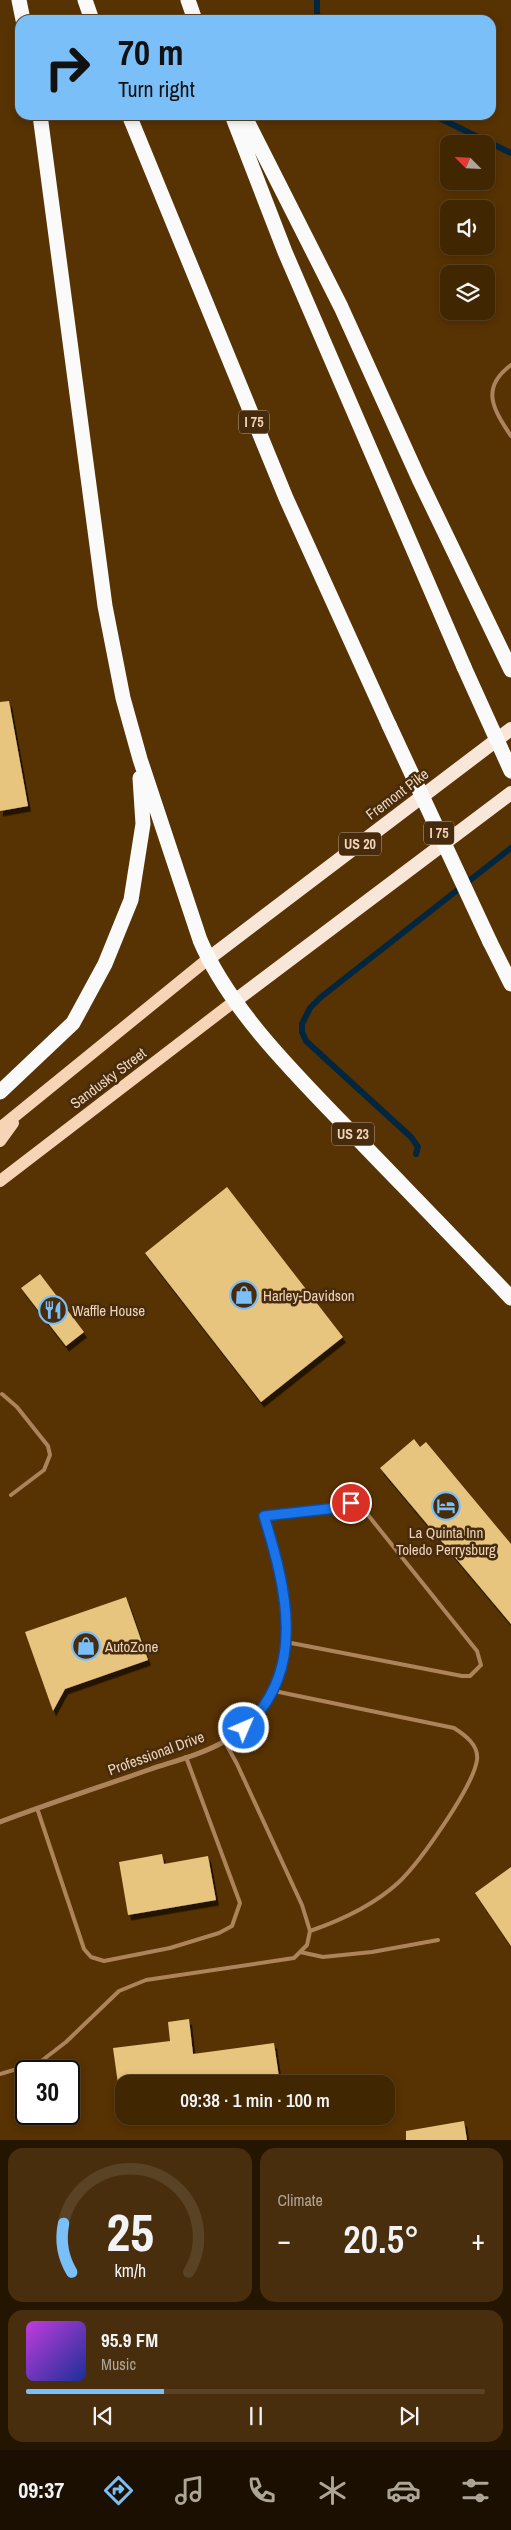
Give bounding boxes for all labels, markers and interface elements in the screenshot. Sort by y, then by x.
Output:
text: 70 m [118,29,183,76]
icon: right [35,35,100,100]
text: Turn right [118,74,195,104]
north arrow [440,135,495,190]
map controls [440,135,495,320]
button: sound [440,200,495,255]
button: layers [440,265,495,320]
road number: I 75 [239,411,269,434]
street label: Fremont Pike [361,763,433,825]
road number: I 75 [424,821,454,844]
road number: US 20 [339,832,381,856]
street label: Sandusky Street [66,1042,151,1114]
road number: US 23 [332,1122,374,1146]
shop icon: Harley-Davidson [229,1280,259,1310]
place label: Harley-Davidson [263,1285,355,1306]
restaurant icon: Waffle House [38,1295,68,1325]
place label: Waffle House [72,1300,145,1321]
pin [330,1482,372,1524]
icon: arrive [337,1489,365,1517]
hotel icon: La Quinta Inn Toledo Perrysburg [431,1491,461,1521]
place label: La Quinta Inn Toledo Perrysburg [396,1522,496,1560]
shop icon: AutoZone [71,1631,101,1661]
place label: AutoZone [104,1636,159,1657]
position arrow [217,1701,269,1753]
street label: Professional Drive [105,1726,207,1780]
speed limit sign: 30 [15,2060,80,2125]
text: 09:38 · 1 min · 100 m [180,2087,330,2113]
text: Climate [278,2189,323,2211]
text: 25 [106,2197,153,2267]
text: 20.5° [343,2214,419,2265]
text: − [278,2221,291,2259]
text: + [472,2221,485,2259]
text: km/h [114,2259,146,2283]
text: 95.9 FM [101,2327,158,2353]
text: Music [101,2353,136,2375]
icon: previous [89,2402,117,2430]
icon: pause [242,2402,270,2430]
icon: next [395,2402,423,2430]
icon: directions [101,2473,136,2508]
icon: music [172,2473,207,2508]
icon: phone [244,2473,279,2508]
icon: climate [315,2473,350,2508]
icon: car [386,2473,421,2508]
icon: filters [458,2473,493,2508]
text: 09:37 [18,2475,64,2505]

